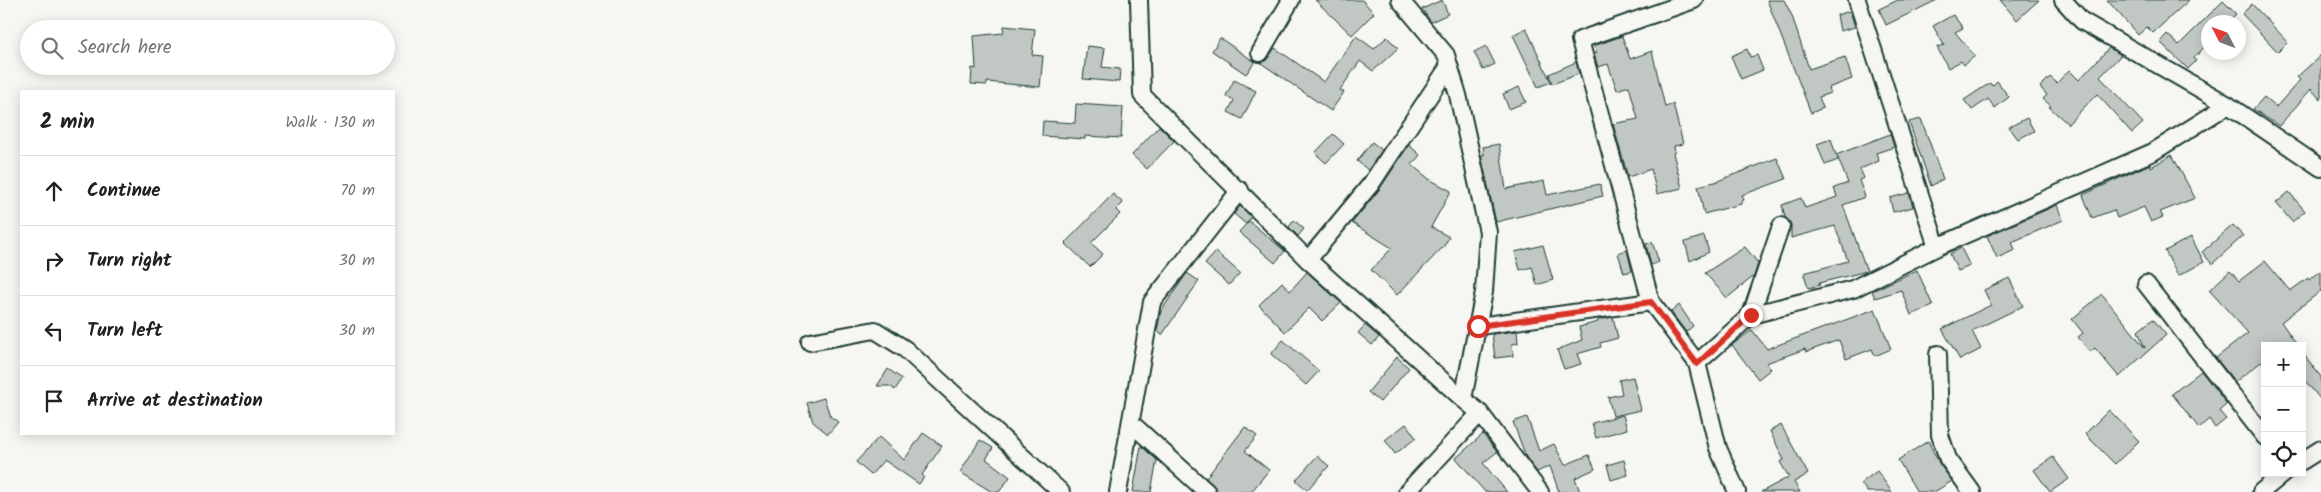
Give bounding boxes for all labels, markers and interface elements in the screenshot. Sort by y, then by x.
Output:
north arrow [2201,15,2246,60]
search box [20,20,395,75]
text: Search here [78,33,172,63]
icon: search [38,34,66,62]
text: 2 min [40,106,95,139]
text: Walk · 130 m [286,110,375,135]
text: Continue [87,176,160,206]
icon: ahead [40,177,68,205]
text: 70 m [340,178,375,203]
text: Turn right [87,246,172,276]
icon: right [40,247,68,275]
text: 30 m [339,248,375,273]
route end [1740,304,1763,327]
route start [1467,315,1490,338]
text: Turn left [87,316,162,346]
icon: left [40,317,68,345]
text: 30 m [339,318,375,343]
map controls [2261,342,2306,477]
button: + [2261,342,2306,387]
text: Arrive at destination [87,386,263,416]
icon: arrive [40,387,68,415]
button: − [2261,387,2306,432]
button: locate [2261,432,2306,477]

